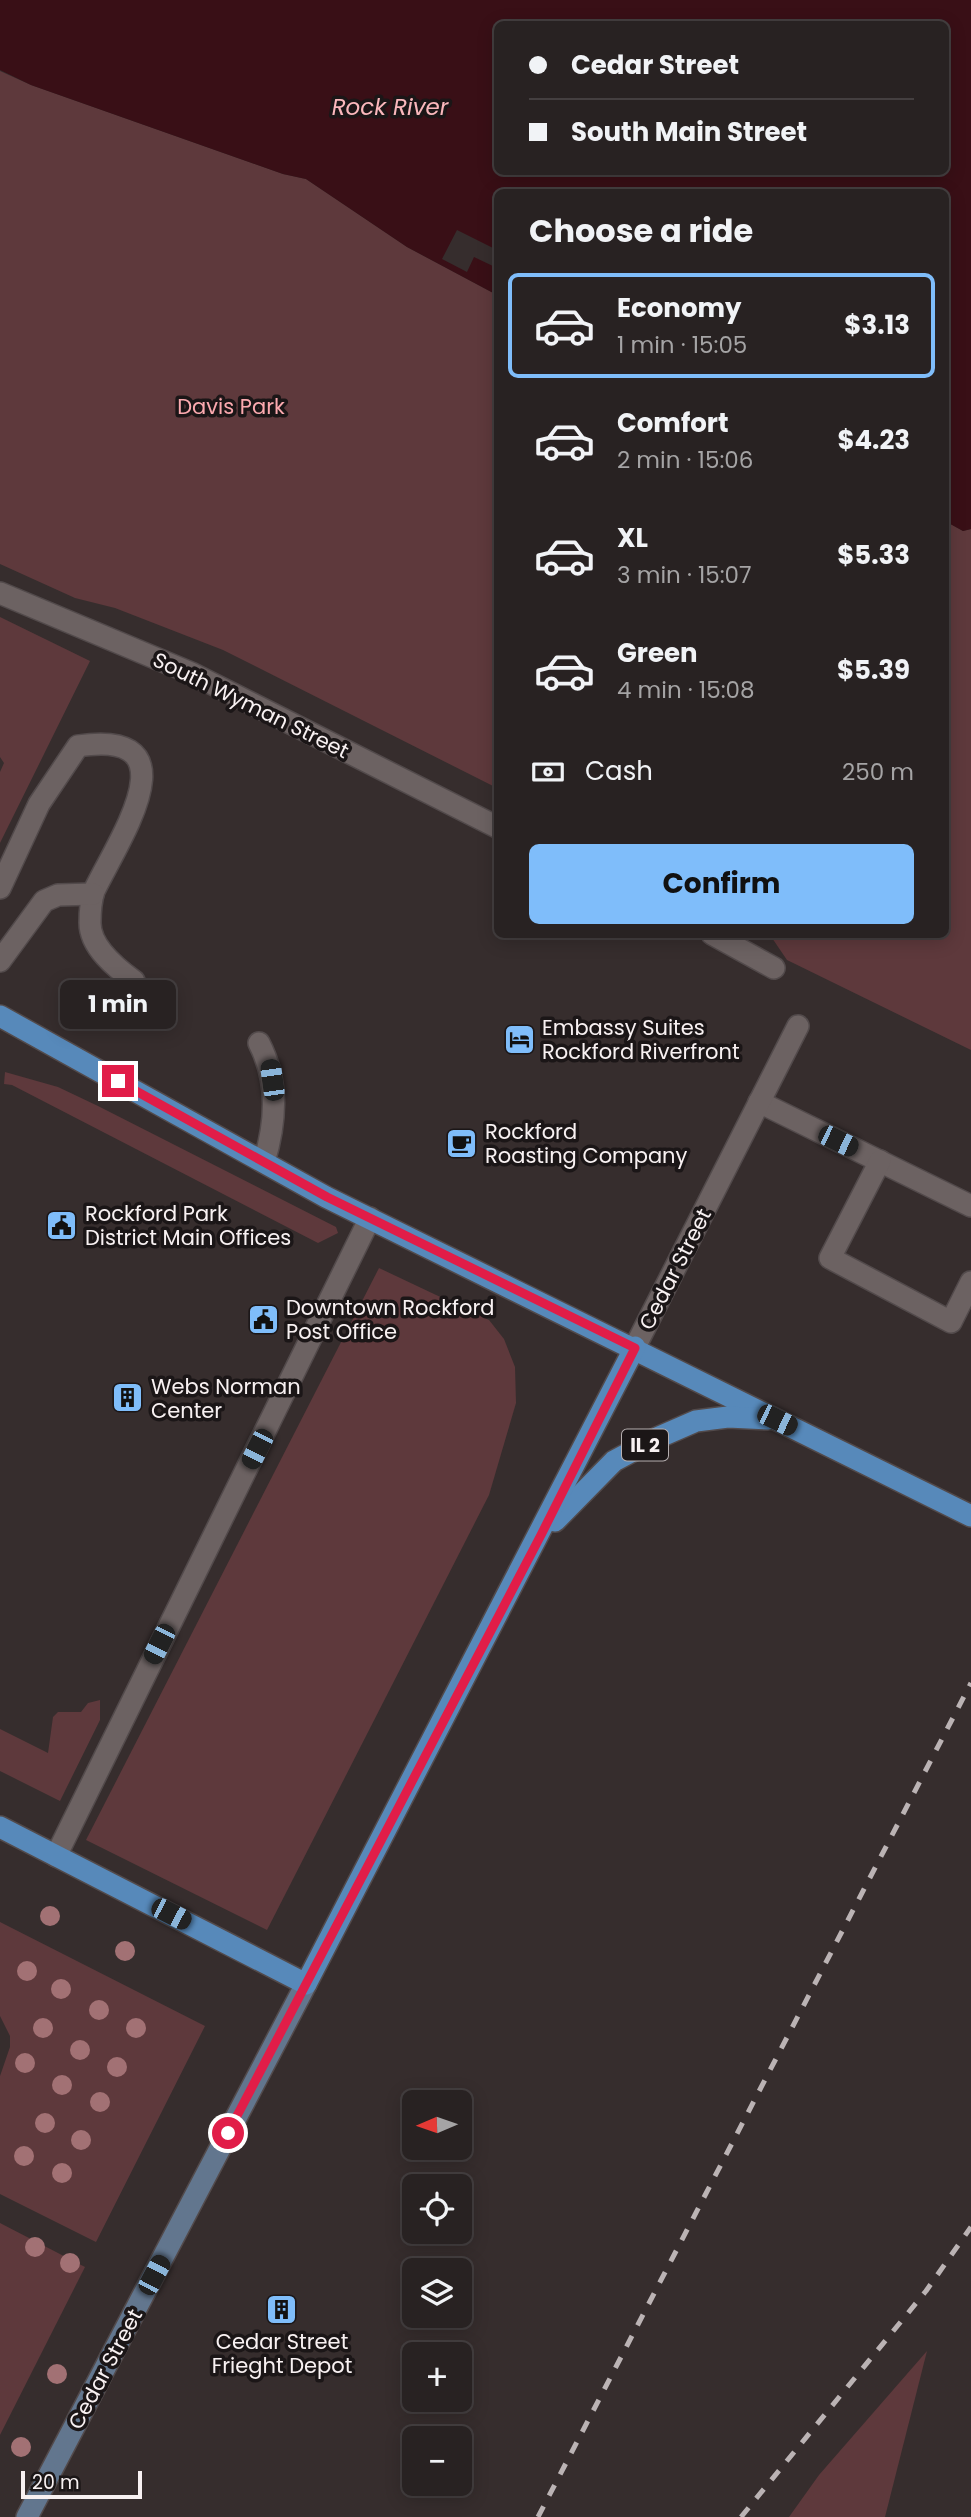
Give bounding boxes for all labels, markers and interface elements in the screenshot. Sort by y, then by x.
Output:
text: Cedar Street [571,47,739,83]
water label: Rock River [332,91,450,123]
text: South Main Street [571,114,807,150]
text: Choose a ride [529,208,753,253]
text: Economy [617,290,741,326]
icon: car [533,294,596,357]
text: $3.13 [844,307,910,343]
text: 1 min · 15:05 [617,329,747,361]
park label: Davis Park [177,392,285,421]
text: Comfort [617,405,729,441]
icon: car [533,409,596,472]
text: $4.23 [837,422,910,458]
text: 2 min · 15:06 [617,444,753,476]
text: XL [617,520,648,556]
icon: car [533,524,596,587]
text: $5.33 [837,537,910,573]
text: 3 min · 15:07 [617,559,752,591]
text: Green [617,635,698,671]
icon: car [533,639,596,702]
street label: South Wyman Street [148,645,354,765]
text: $5.39 [837,652,910,688]
text: 4 min · 15:08 [617,674,755,706]
icon: cash [529,753,567,791]
text: Cash [585,753,653,789]
text: 250 m [842,756,914,788]
button: Confirm [529,844,914,924]
callout: 1 min [60,979,176,1028]
text: 1 min [88,988,148,1020]
place label: Embassy Suites Rockford Riverfront [542,1013,740,1066]
hotel icon: Embassy Suites Rockford Riverfront [502,1022,536,1056]
car [259,1058,286,1102]
route end [102,1065,134,1097]
place label: Rockford Roasting Company [485,1117,688,1170]
car [815,1122,862,1160]
cafe icon: Rockford Roasting Company [445,1126,479,1160]
place label: Rockford Park District Main Offices [85,1199,291,1252]
street label: Cedar Street [632,1203,718,1335]
public building icon: Rockford Park District Main Offices [45,1208,79,1242]
place label: Downtown Rockford Post Office [286,1293,494,1346]
public building icon: Downtown Rockford Post Office [246,1302,280,1336]
place label: Webs Norman Center [151,1372,301,1425]
building icon: Webs Norman Center [111,1381,145,1415]
car [754,1401,801,1439]
car [239,1426,276,1472]
road number: IL 2 [622,1429,668,1460]
car [141,1621,178,1667]
car [148,1895,195,1933]
north arrow [402,2090,472,2160]
map controls [402,2090,472,2496]
route start [212,2117,244,2149]
button: locate [402,2174,472,2244]
car [135,2252,174,2298]
button: layers [402,2258,472,2328]
building icon: Cedar Street Frieght Depot [265,2292,299,2326]
street label: Cedar Street [61,2304,149,2434]
place label: Cedar Street Frieght Depot [212,2327,352,2380]
button: + [402,2342,472,2412]
button: − [402,2426,472,2496]
scale bar [21,2468,142,2500]
text: 20 m [32,2469,80,2496]

